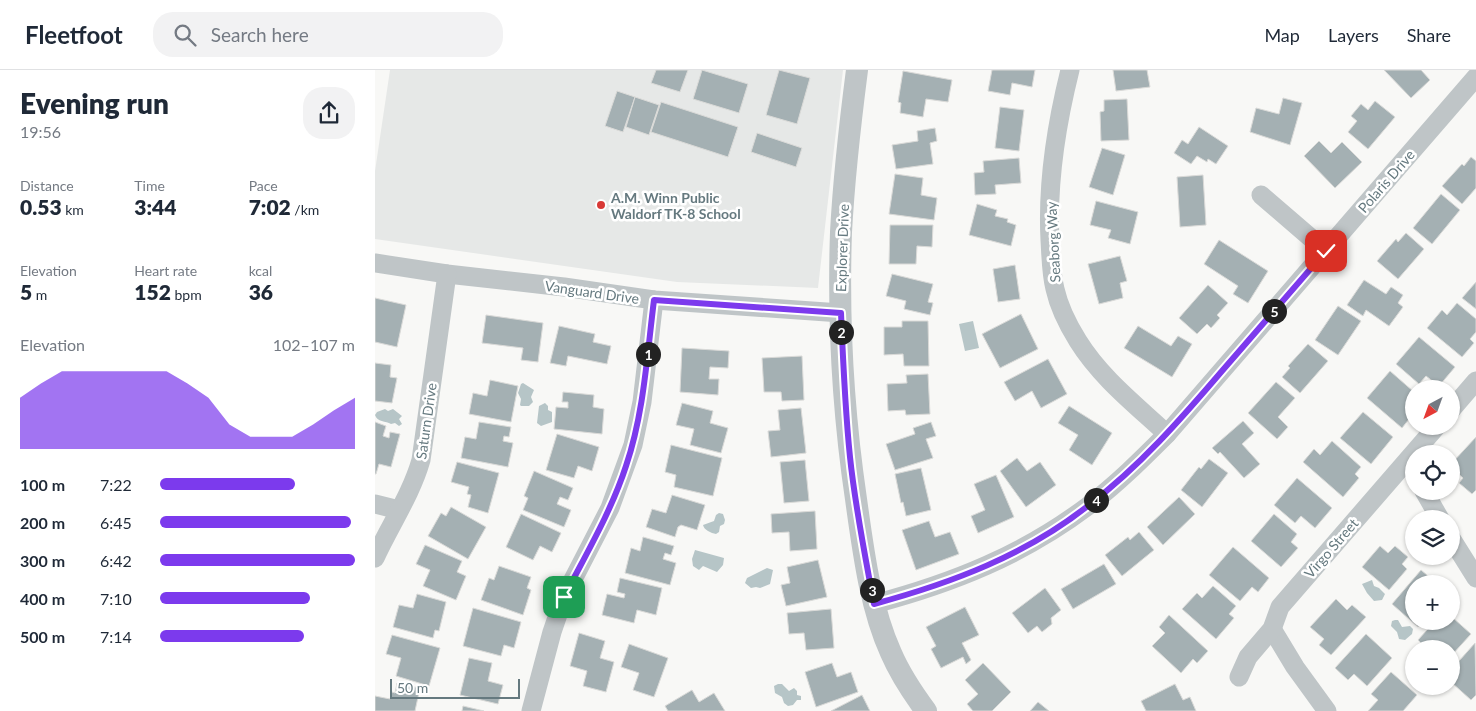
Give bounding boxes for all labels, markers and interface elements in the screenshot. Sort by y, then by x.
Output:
search box [153,12,503,57]
text: Fleetfoot [25,20,123,49]
icon: search [171,21,199,49]
text: Search here [211,23,309,46]
text: Map [1264,24,1300,46]
text: Layers [1328,24,1379,46]
text: Share [1407,24,1451,46]
text: Evening run [20,86,169,120]
button: share [303,87,355,139]
text: 19:56 [20,122,61,141]
street label: Polaris Drive [1354,146,1418,216]
text: Distance [20,177,74,194]
text: Time [134,177,165,194]
text: Pace [249,177,278,194]
place label: A.M. Winn Public Waldorf TK-8 School [610,189,741,222]
text: 0.53 [20,194,62,219]
text: 3:44 [134,194,176,219]
text: 7:02 [249,194,291,219]
marker: A.M. Winn Public Waldorf TK-8 School [595,199,607,211]
street label: Seaborg Way [1042,200,1064,283]
text: km [62,201,84,218]
text: /km [291,201,319,218]
street label: Explorer Drive [832,204,852,292]
pin [1305,230,1347,272]
icon: check [1312,237,1340,265]
text: Elevation [20,262,77,279]
text: Heart rate [134,262,197,279]
text: kcal [249,262,272,279]
street label: Vanguard Drive [544,277,640,307]
text: 5 [20,279,32,304]
text: 152 [134,279,171,304]
text: 36 [249,279,273,304]
text: m [32,286,47,303]
text: bpm [171,286,202,303]
pin: 5 [1261,298,1287,324]
text: 5 [1270,303,1279,320]
pin: 2 [829,320,853,344]
text: 2 [837,324,846,341]
text: Elevation [20,335,85,354]
text: 102–107 m [273,335,355,354]
pin: 1 [635,342,661,366]
text: 1 [644,346,653,363]
north arrow [1405,380,1460,435]
map controls [1405,380,1460,695]
street label: Saturn Drive [412,382,440,460]
button: locate [1405,445,1460,500]
text: 100 m [20,475,65,494]
text: 7:22 [100,475,132,494]
pin: 4 [1083,488,1109,512]
text: 4 [1092,492,1101,509]
button: layers [1405,510,1460,565]
text: 200 m [20,513,65,532]
text: 6:45 [100,513,132,532]
street label: Virgo Street [1301,515,1361,581]
text: 300 m [20,551,65,570]
text: 6:42 [100,551,132,570]
button: + [1405,575,1460,630]
pin [543,576,585,618]
pin: 3 [859,578,885,602]
text: 3 [868,582,877,599]
icon: arrive [550,583,578,611]
text: 400 m [20,589,65,608]
text: 7:10 [100,589,132,608]
text: 500 m [20,627,65,646]
text: 7:14 [100,627,132,646]
button: − [1405,640,1460,695]
scale bar [390,676,520,699]
text: 50 m [397,679,428,696]

